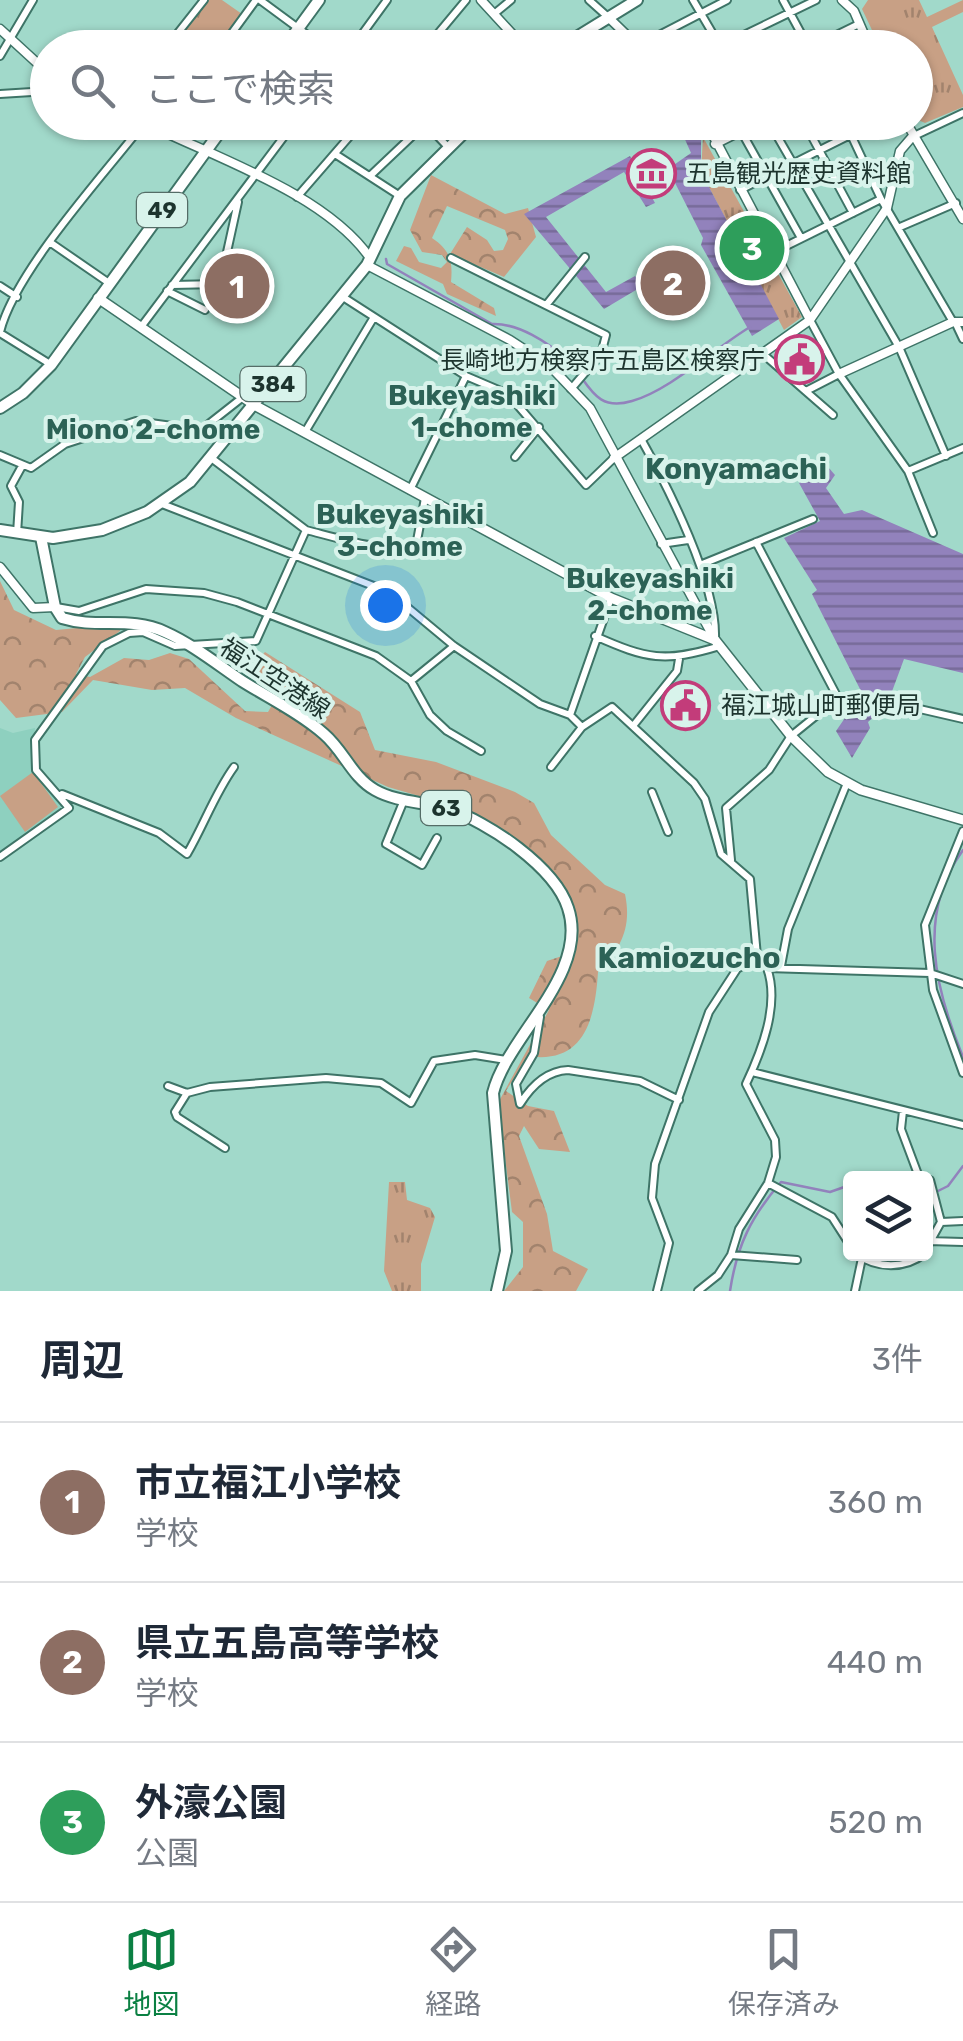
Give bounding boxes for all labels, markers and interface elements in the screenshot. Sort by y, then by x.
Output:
search box [30,30,933,140]
icon: search [65,58,120,113]
text: ここで検索 [145,66,335,112]
museum icon: 五島観光歴史資料館 [625,147,677,199]
place label: 五島観光歴史資料館 [686,159,911,188]
road number: 49 [137,193,187,227]
pin: 3 [720,210,784,286]
pin: 2 [640,246,706,320]
pin: 1 [204,248,270,324]
public building icon: 長崎地方検察庁五島区検察庁 [774,334,826,386]
place label: 長崎地方検察庁五島区検察庁 [440,346,765,375]
road number: 384 [240,367,306,401]
district label: Bukeyashiki 1-chome [388,379,556,444]
district label: Miono 2-chome [46,413,260,446]
district label: Konyamachi [645,451,827,487]
district label: Bukeyashiki 3-chome [316,498,484,563]
district label: Bukeyashiki 2-chome [566,562,734,627]
your location [360,580,411,631]
street label: 福江空港線 [214,632,335,725]
public building icon: 福江城山町郵便局 [660,679,712,731]
place label: 福江城山町郵便局 [721,691,921,720]
road number: 63 [421,791,471,825]
district label: Kamiozucho [598,940,780,976]
map controls [843,1171,933,1261]
button: layers [843,1171,933,1261]
text: 周辺 [40,1336,124,1386]
text: 3件 [872,1340,923,1378]
text: 市立福江小学校 [135,1460,401,1506]
text: 1 [65,1483,80,1521]
text: 360 m [828,1483,923,1521]
text: 学校 [135,1514,199,1552]
text: 県立五島高等学校 [135,1620,439,1666]
text: 2 [62,1643,83,1681]
text: 440 m [827,1643,923,1681]
text: 学校 [135,1674,199,1712]
text: 外濠公園 [135,1780,287,1826]
text: 3 [62,1803,83,1841]
text: 520 m [829,1803,923,1841]
text: 公園 [135,1834,199,1872]
tab: 地図 [123,1922,179,2022]
tab: 経路 [425,1922,482,2022]
tab: 保存済み [728,1922,840,2022]

